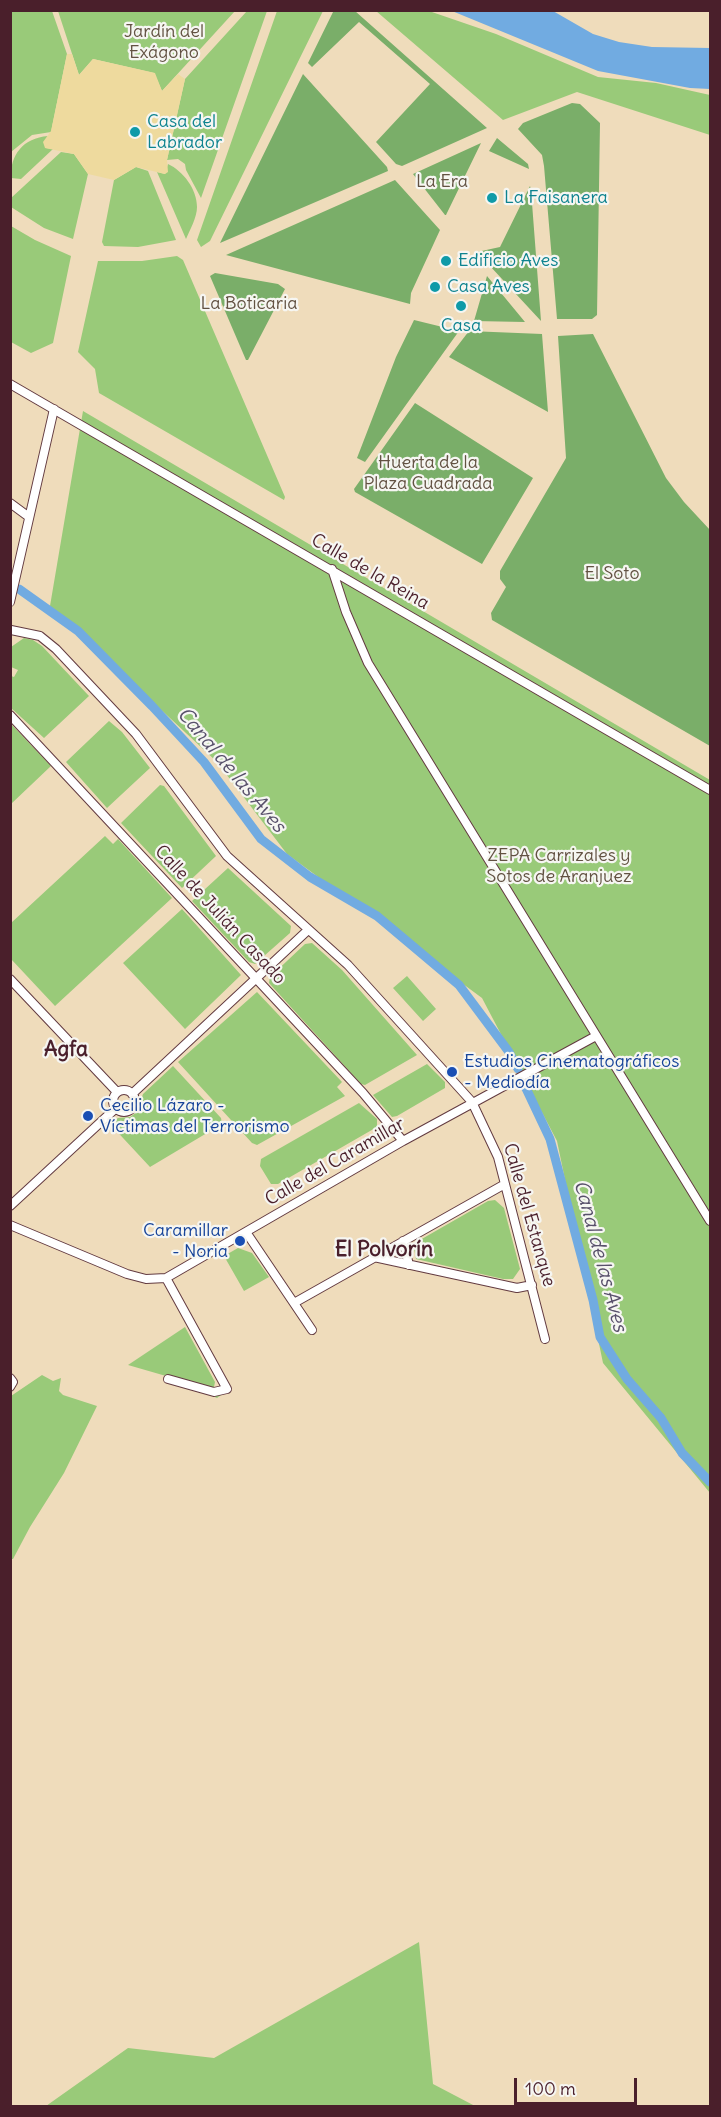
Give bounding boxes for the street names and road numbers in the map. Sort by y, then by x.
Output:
street label: Calle de la Reina [307,529,433,615]
street label: Calle de Julián Casado [150,841,290,989]
street label: Calle del Caramillar [261,1113,409,1211]
street label: Calle del Estanque [498,1141,560,1289]

